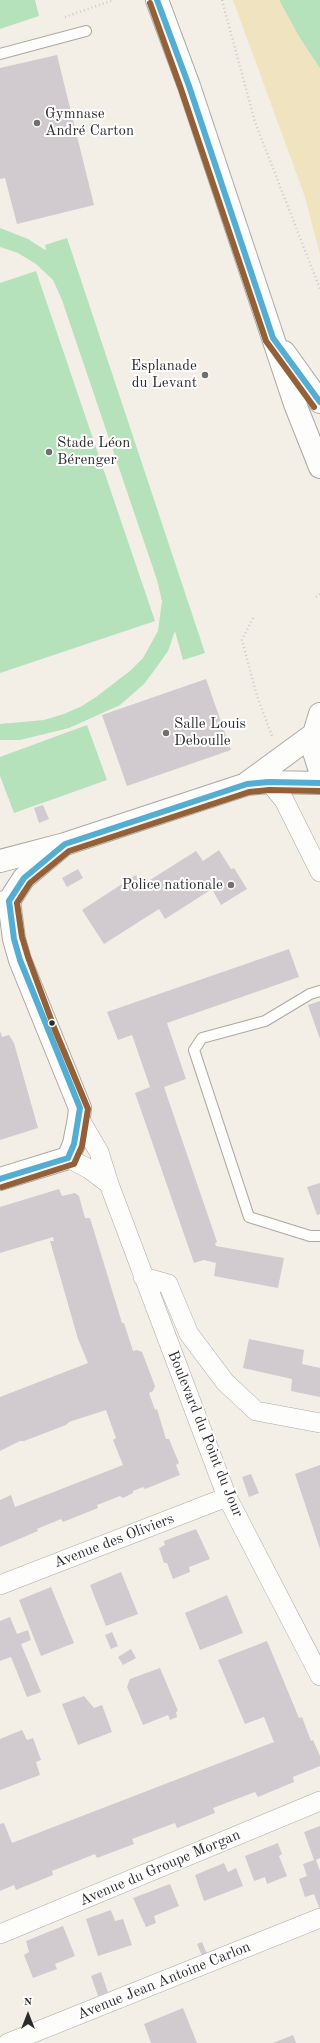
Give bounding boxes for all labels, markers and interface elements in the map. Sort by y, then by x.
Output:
place label: Gymnase André Carton [45,105,134,140]
marker: Gymnase André Carton [32,118,42,128]
place label: Esplanade du Levant [131,357,197,392]
marker: Esplanade du Levant [200,370,210,380]
place label: Stade Léon Bérenger [57,434,130,469]
marker: Stade Léon Bérenger [44,447,54,457]
place label: Salle Louis Deboulle [174,715,246,750]
marker: Salle Louis Deboulle [161,728,171,738]
place label: Police nationale [122,876,223,894]
marker: Police nationale [226,880,236,890]
unlabelled marker [47,1018,57,1028]
street label: Boulevard du Point du Jour [163,1348,247,1520]
street label: Avenue des Oliviers [51,1510,177,1572]
street label: Avenue du Groupe Morgan [77,1826,243,1910]
street label: Avenue Jean Antoine Carlon [75,1938,253,2024]
north arrow [8,1995,48,2035]
text: N [24,1997,32,2008]

